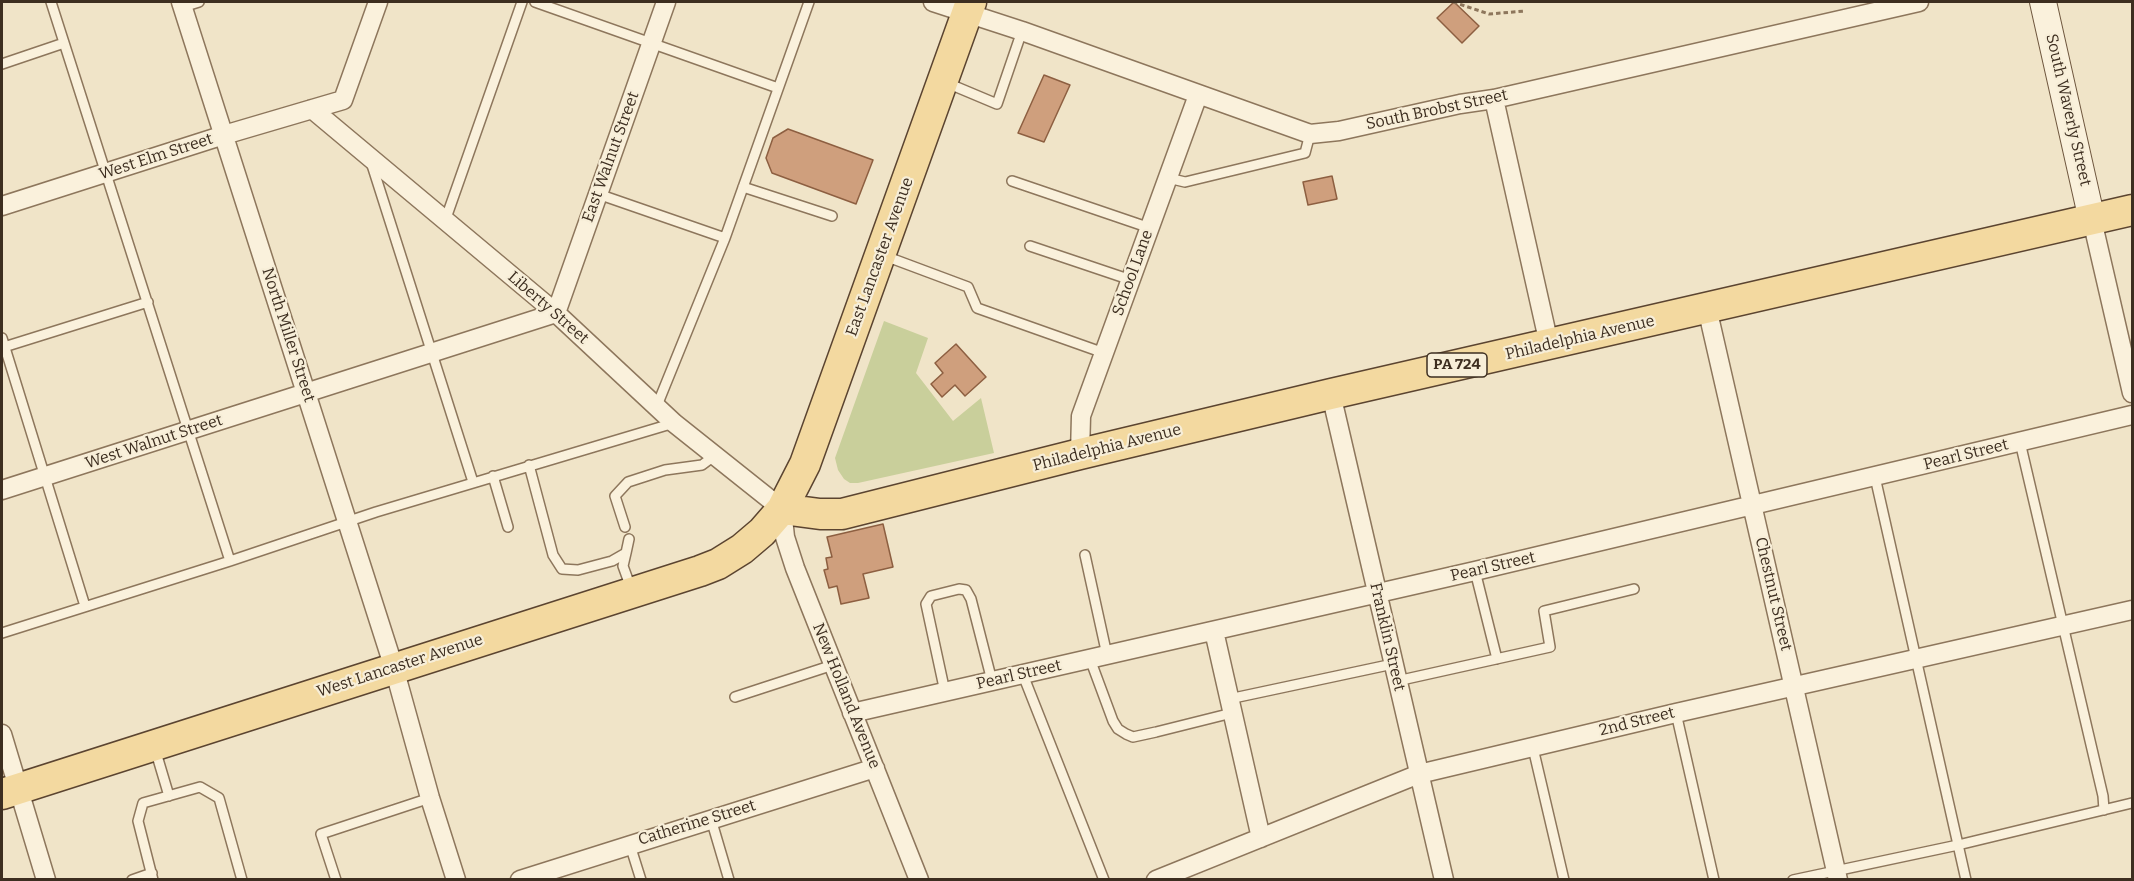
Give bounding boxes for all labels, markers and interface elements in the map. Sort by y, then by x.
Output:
street label: South Waverly Street [2041,32,2095,188]
street label: South Brobst Street [1364,86,1510,134]
street label: East Walnut Street [578,89,644,225]
street label: West Elm Street [97,130,215,184]
street label: East Lancaster Avenue [842,175,918,339]
street label: School Lane [1109,228,1157,318]
street label: North Miller Street [257,266,319,404]
street label: Liberty Street [504,268,592,348]
street label: Philadelphia Avenue [1504,312,1656,364]
road number: PA 724 [1427,353,1487,377]
street label: West Walnut Street [83,411,225,473]
street label: Philadelphia Avenue [1031,420,1183,476]
street label: Pearl Street [1922,435,2010,475]
street label: Chestnut Street [1751,535,1795,653]
street label: Pearl Street [1449,548,1537,586]
street label: Franklin Street [1365,581,1409,693]
street label: New Holland Avenue [808,620,884,772]
street label: West Lancaster Avenue [315,630,485,702]
street label: Pearl Street [975,656,1063,694]
street label: 2nd Street [1597,703,1677,741]
street label: Catherine Street [636,796,758,850]

